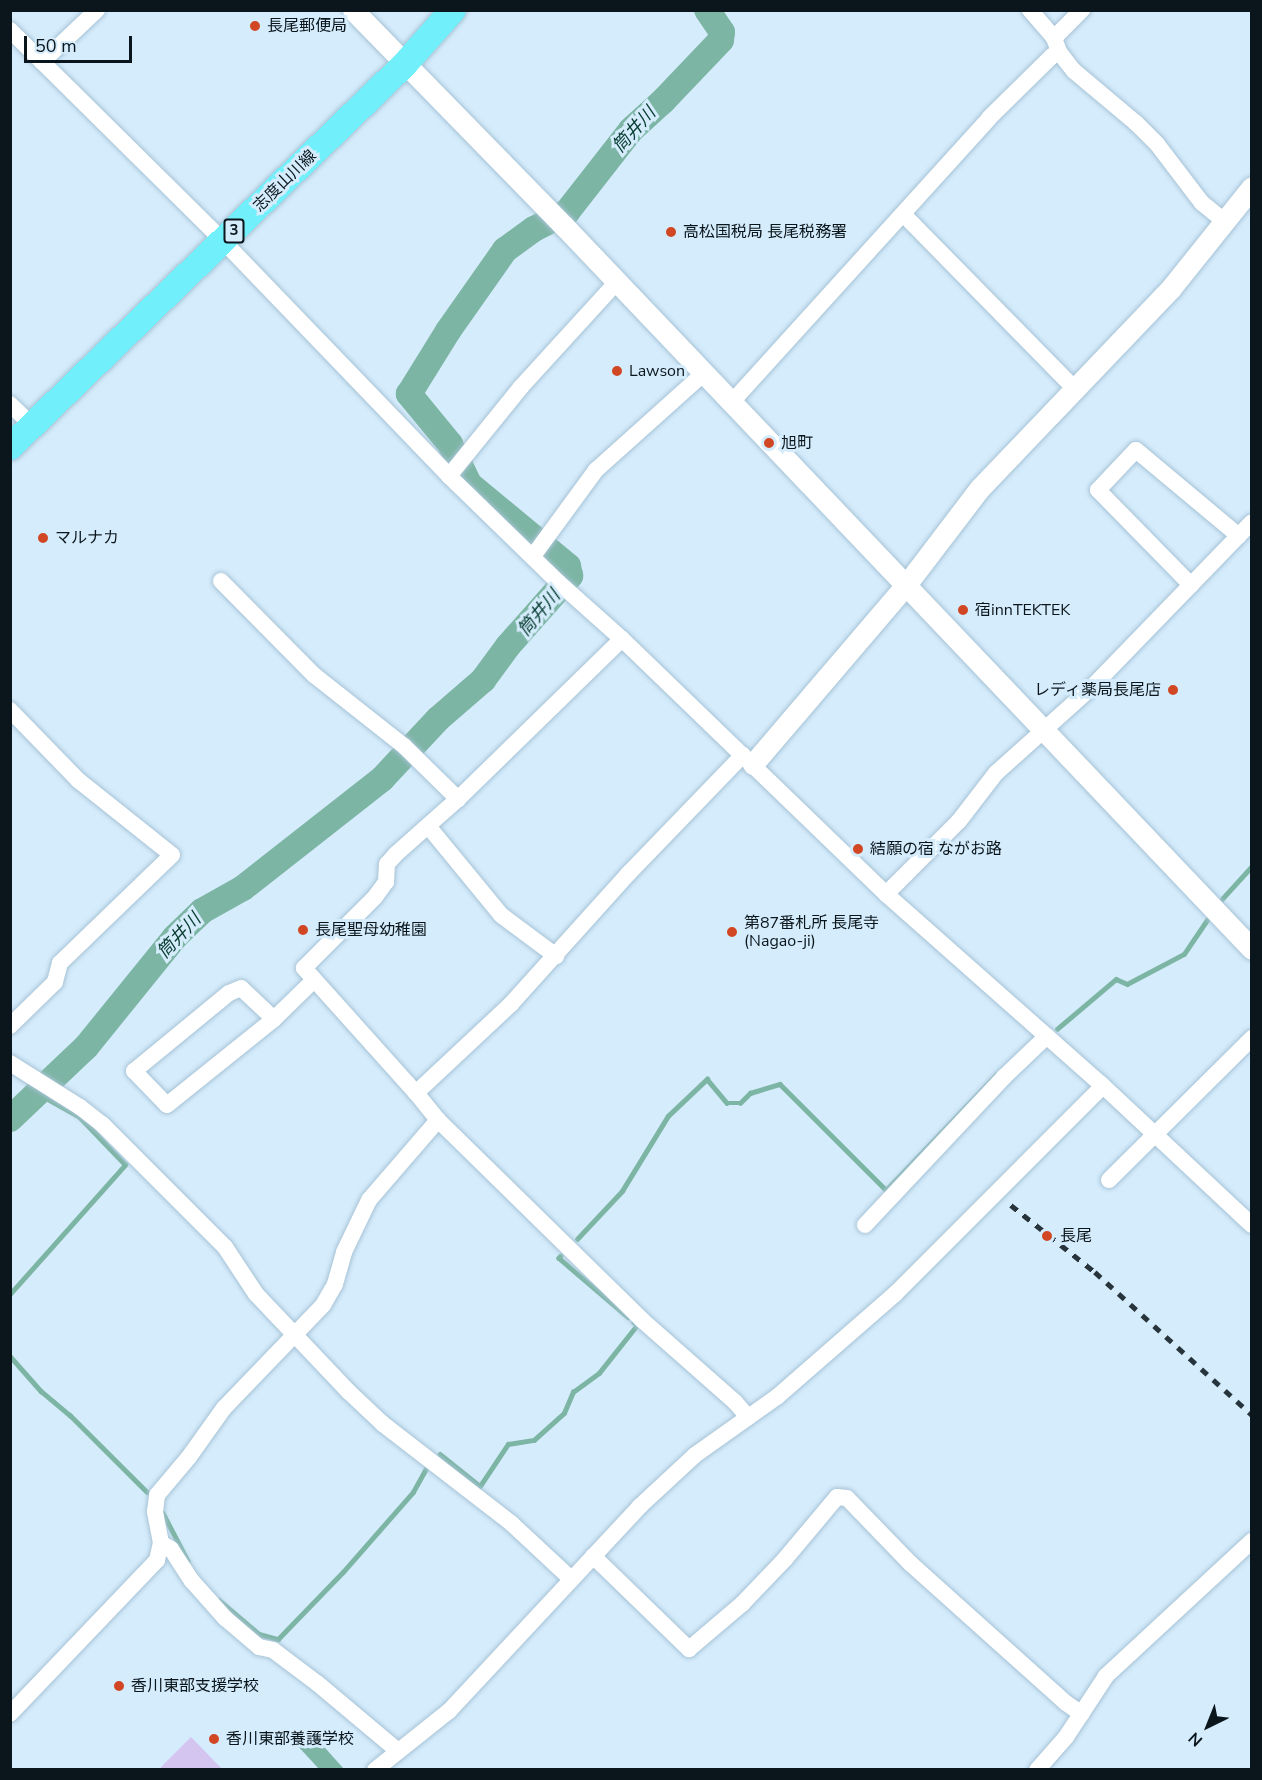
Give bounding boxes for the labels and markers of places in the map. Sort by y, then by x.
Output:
place label: 長尾郵便局 [267,16,347,36]
marker: 長尾郵便局 [248,19,262,33]
place label: 高松国税局 長尾税務署 [683,222,847,242]
marker: 高松国税局 長尾税務署 [664,225,678,239]
place label: Lawson [629,361,685,381]
marker: Lawson [610,364,624,378]
place label: 旭町 [781,433,813,453]
marker: 旭町 [762,436,776,450]
place label: マルナカ [55,528,119,548]
marker: マルナカ [36,531,50,545]
place label: 宿innTEKTEK [975,600,1070,620]
marker: 宿innTEKTEK [956,603,970,617]
place label: レディ薬局長尾店 [1033,680,1161,700]
marker: レディ薬局長尾店 [1166,683,1180,697]
place label: 結願の宿 ながお路 [870,839,1002,859]
marker: 結願の宿 ながお路 [851,842,865,856]
place label: 第87番札所 長尾寺 (Nagao-ji) [744,913,879,951]
place label: 長尾聖母幼稚園 [315,920,427,940]
marker: 長尾聖母幼稚園 [296,923,310,937]
marker: 第87番札所 長尾寺 (Nagao-ji) [725,925,739,939]
place label: 長尾 [1060,1226,1092,1246]
marker: 長尾 [1038,1227,1056,1245]
place label: 香川東部支援学校 [131,1676,259,1696]
marker: 香川東部支援学校 [112,1679,126,1693]
place label: 香川東部養護学校 [226,1729,354,1749]
marker: 香川東部養護学校 [207,1732,221,1746]

